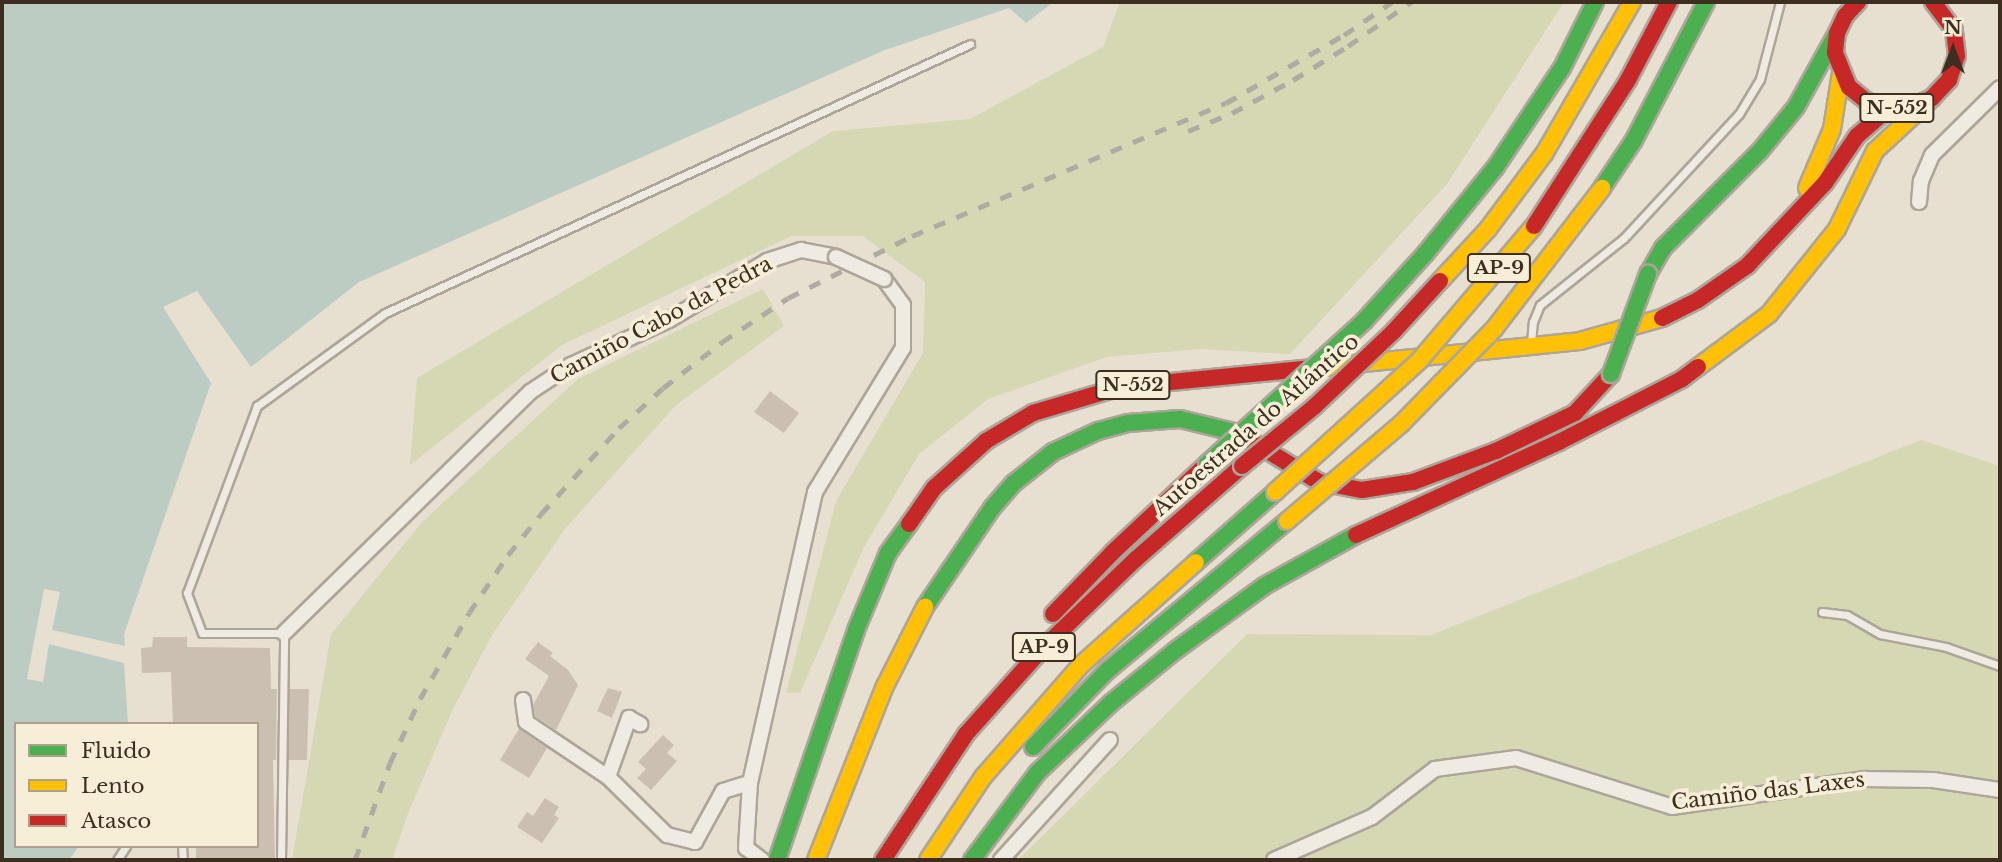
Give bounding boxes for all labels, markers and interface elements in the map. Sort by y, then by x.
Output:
north arrow [1918,14,1988,84]
text: N [1944,16,1962,39]
road number: N-552 [1858,92,1936,124]
street label: Camiño Cabo da Pedra [546,251,776,389]
road number: AP-9 [1466,252,1532,284]
street label: Autoestrada do Atlántico [1147,328,1365,522]
road number: N-552 [1094,370,1172,400]
road number: AP-9 [1011,632,1077,662]
legend [14,722,259,848]
text: Fluido [81,738,151,764]
street label: Camiño das Laxes [1670,767,1866,815]
text: Lento [81,773,144,799]
text: Atasco [81,808,151,834]

